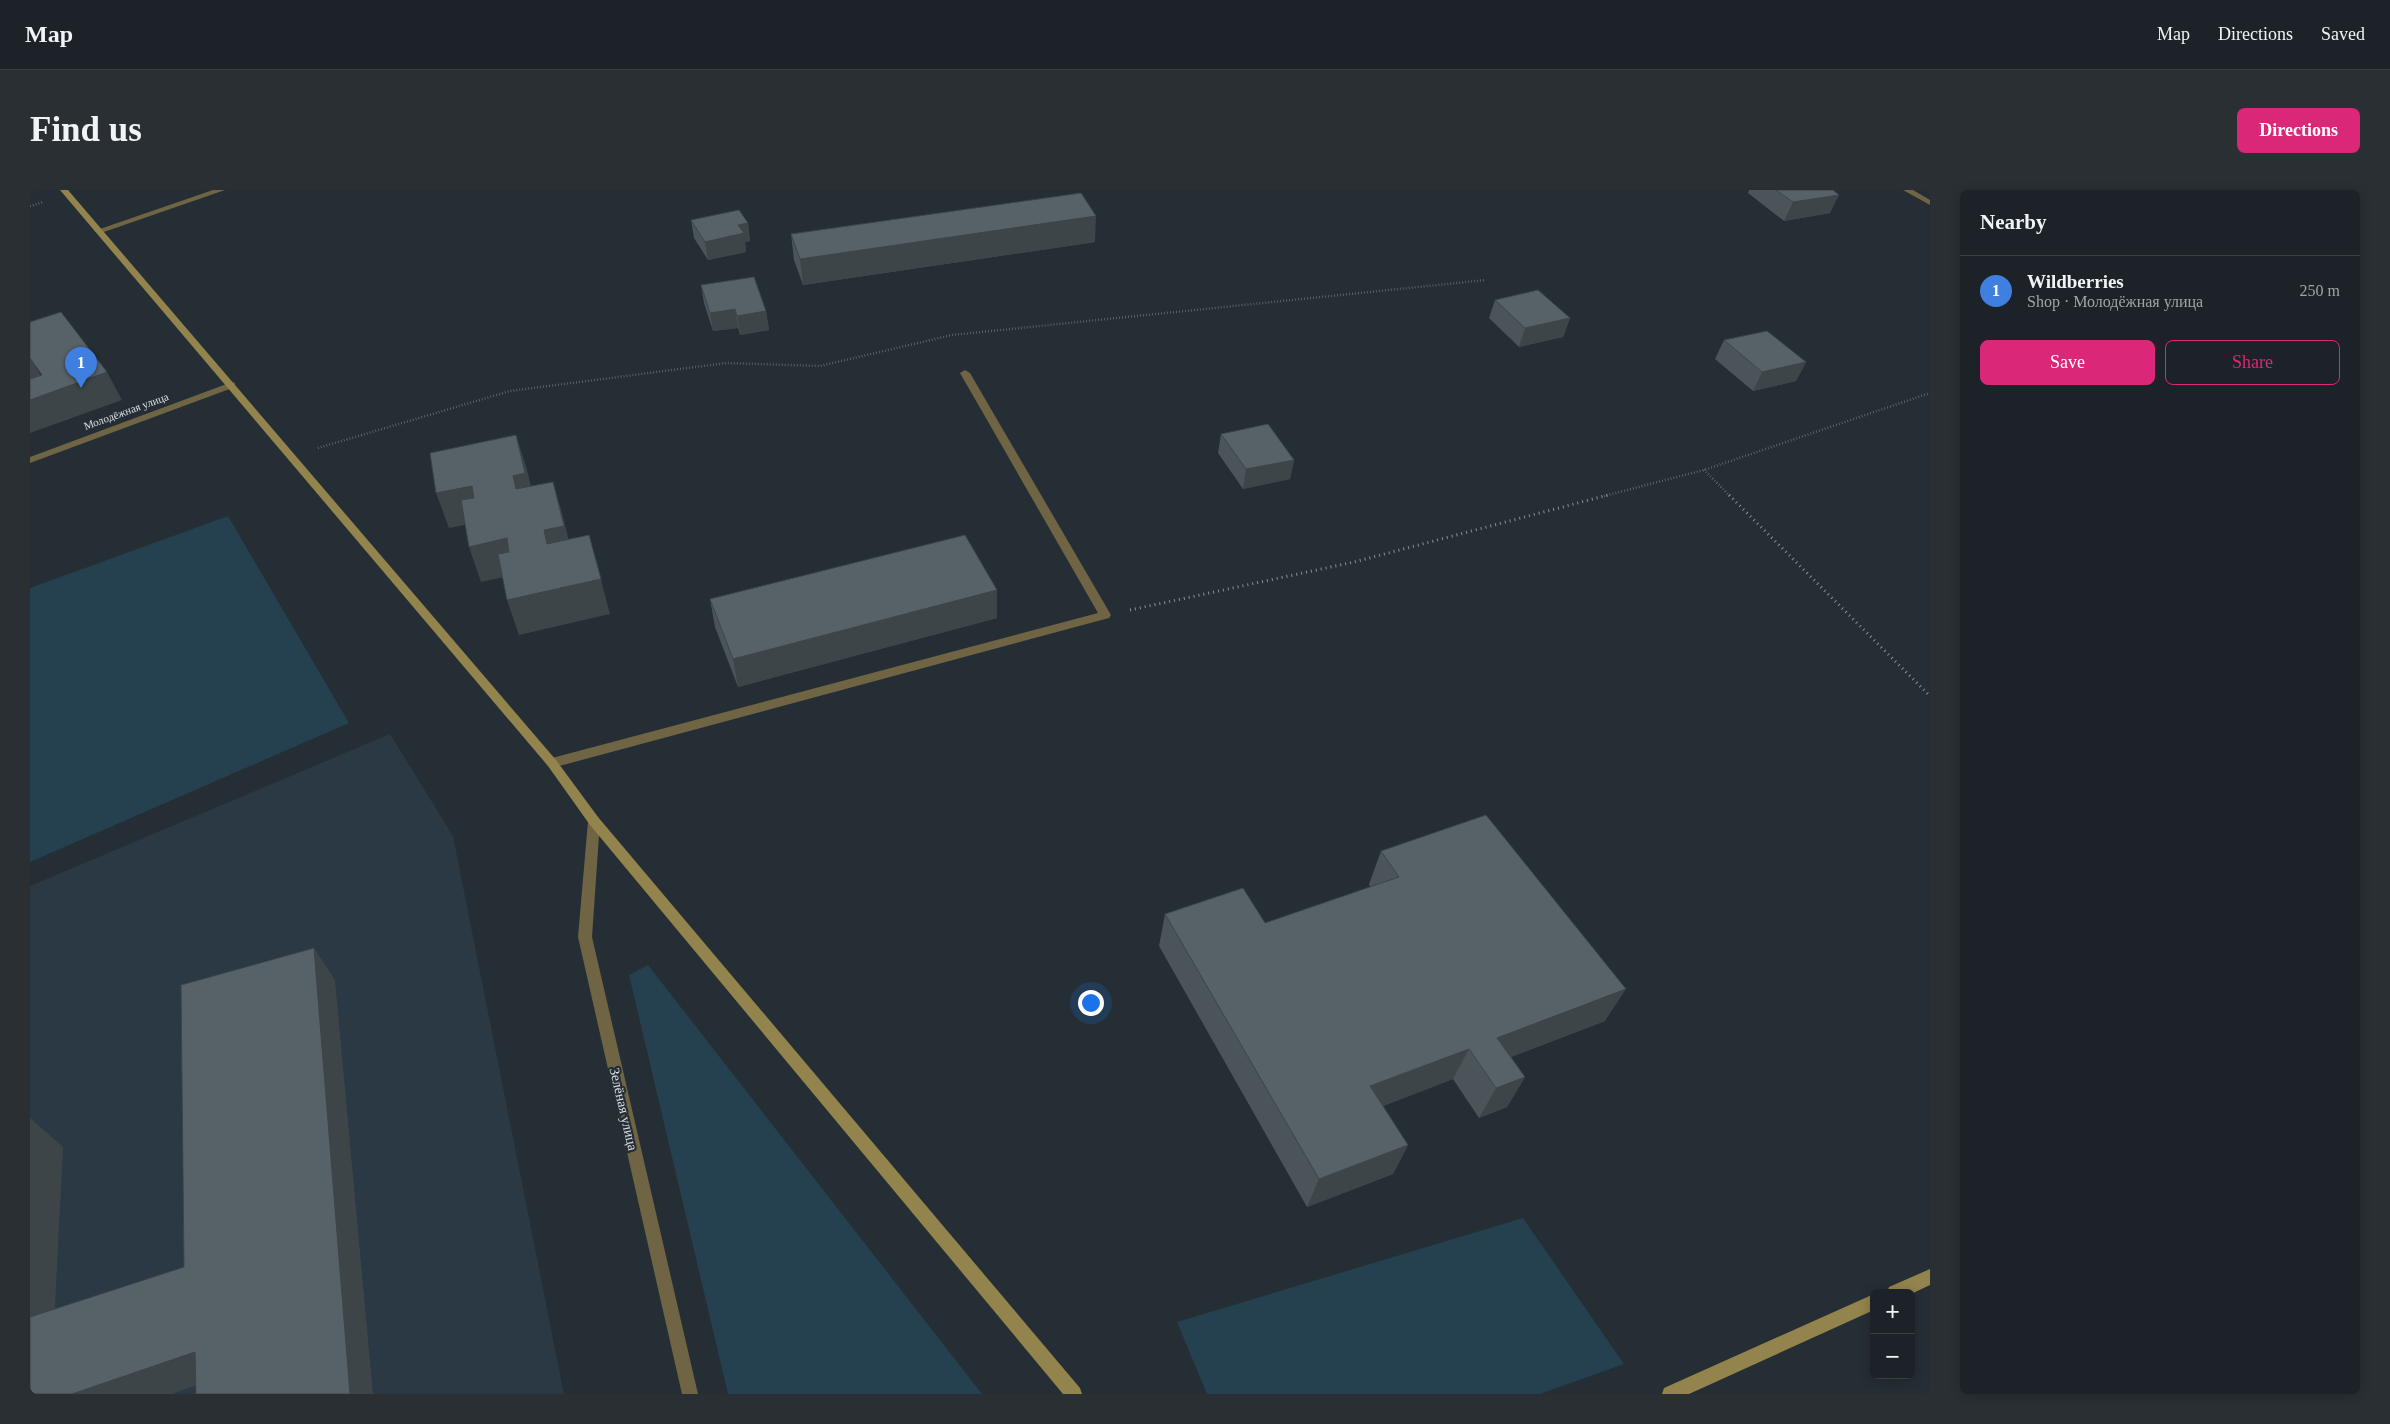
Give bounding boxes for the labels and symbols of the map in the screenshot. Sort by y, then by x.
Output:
pin: 1 [65,347,97,388]
street label: Молодёжная улица [82,390,170,432]
your location [1078,990,1104,1016]
street label: Зелёная улица [607,1066,641,1153]

